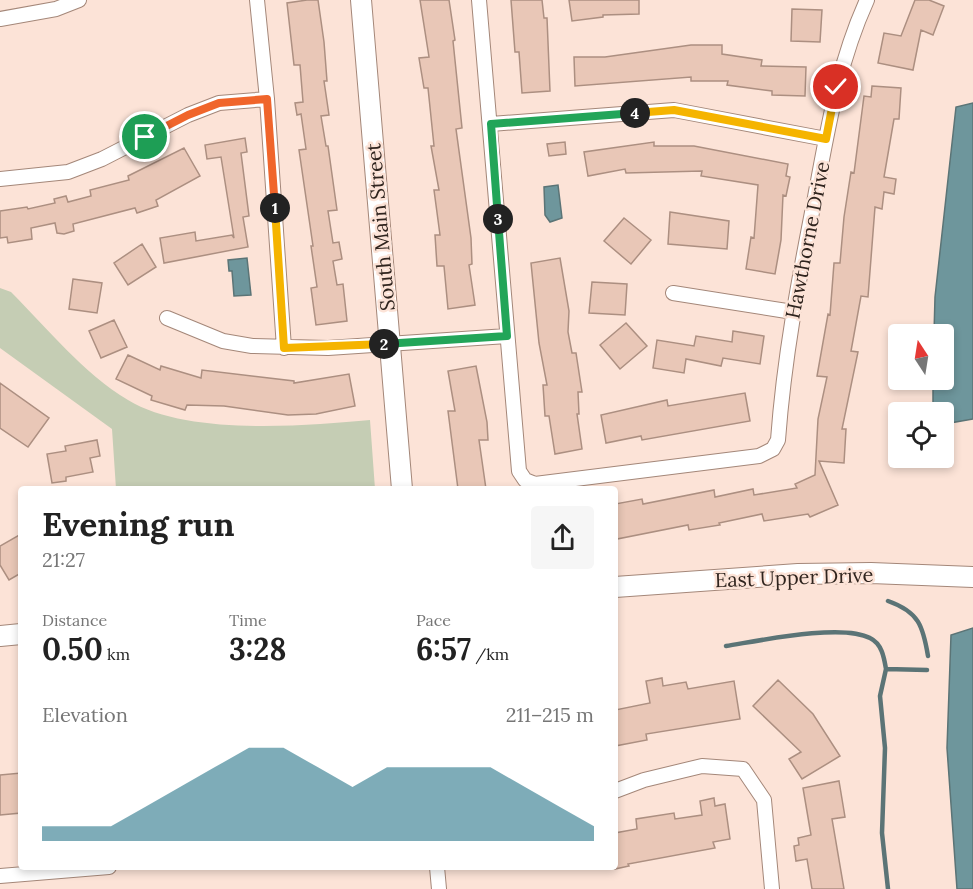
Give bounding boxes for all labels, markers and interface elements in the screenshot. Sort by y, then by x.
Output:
pin [810,61,861,112]
icon: check [819,70,852,103]
pin: 4 [620,98,650,128]
text: 4 [631,103,639,123]
pin [119,111,170,162]
icon: arrive [128,120,161,153]
street label: South Main Street [360,142,400,312]
street label: Hawthorne Drive [779,159,835,321]
pin: 1 [260,193,290,223]
text: 1 [272,198,278,218]
pin: 3 [483,204,513,234]
text: 3 [494,209,502,229]
north arrow [888,324,954,390]
map controls [888,324,954,468]
pin: 2 [369,329,399,359]
text: 2 [380,334,388,354]
button: locate [888,402,954,468]
text: Evening run [42,503,234,545]
button: share [531,506,594,569]
text: 21:27 [42,547,85,572]
street label: East Upper Drive [714,562,874,592]
text: Distance [42,610,107,630]
text: Time [229,610,267,630]
text: Pace [416,610,451,630]
text: 0.50 [42,630,103,668]
text: 3:28 [229,630,286,668]
text: 6:57 [416,630,471,668]
text: km [103,644,130,664]
text: /km [471,644,509,664]
text: Elevation [42,702,128,727]
text: 211–215 m [506,702,594,727]

